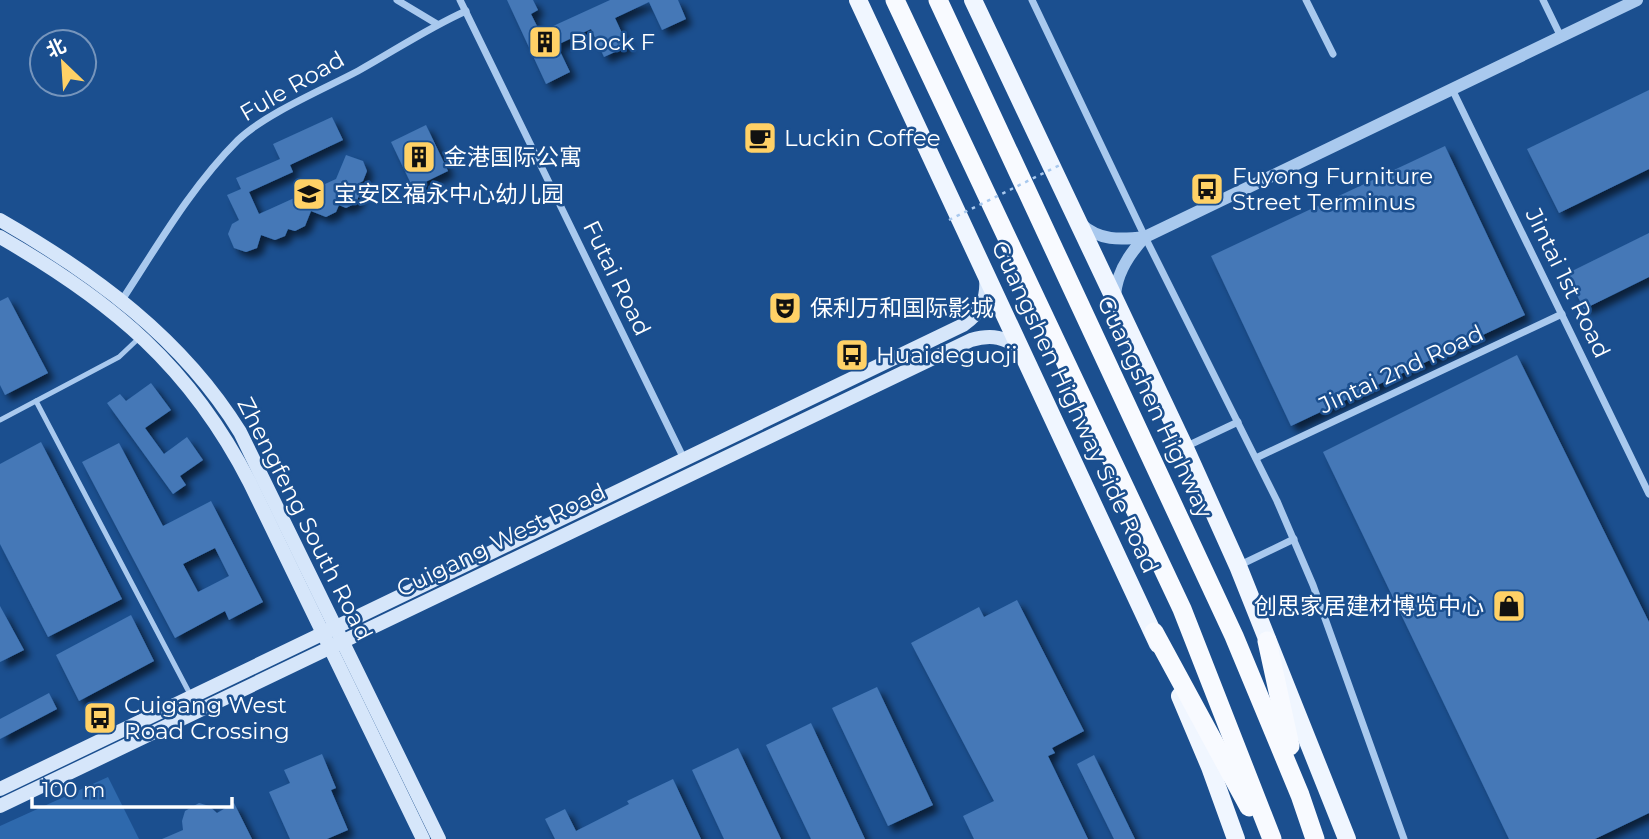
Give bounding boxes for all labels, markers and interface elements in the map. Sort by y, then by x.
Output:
building icon: Block F [526,23,564,61]
north arrow [28,28,98,98]
place label: Block F [570,28,655,56]
text: 北 [43,34,70,62]
street label: Fule Road [235,45,349,127]
cafe icon: Luckin Coffee [741,119,779,157]
place label: Luckin Coffee [784,124,941,152]
building icon: 金港国际公寓 [400,138,438,176]
place label: 金港国际公寓 [444,143,582,171]
place label: Fuyong Furniture Street Terminus [1232,162,1433,216]
bus stop icon: Fuyong Furniture Street Terminus [1188,170,1226,208]
school or university icon: 宝安区福永中心幼儿园 [290,175,328,213]
place label: 宝安区福永中心幼儿园 [334,180,564,208]
street label: Jintai 1st Road [1519,203,1616,362]
street label: Futai Road [577,216,657,340]
street label: Guangshen Highway Side Road [986,236,1164,578]
theatre icon: 保利万和国际影城 [766,289,804,327]
street label: Guangshen Highway [1091,292,1219,522]
place label: 保利万和国际影城 [810,294,994,322]
street label: Jintai 2nd Road [1313,319,1488,420]
bus stop icon: Huaideguoji [833,336,871,374]
place label: Huaideguoji [876,341,1017,369]
street label: Zhengfeng South Road [231,393,379,645]
street label: Cuigang West Road [392,477,610,603]
shop icon: 创思家居建材博览中心 [1490,587,1528,625]
place label: 创思家居建材博览中心 [1254,592,1484,620]
place label: Cuigang West Road Crossing [124,691,290,745]
bus stop icon: Cuigang West Road Crossing [81,699,119,737]
scale bar [32,766,231,810]
text: 100 m [42,777,105,802]

